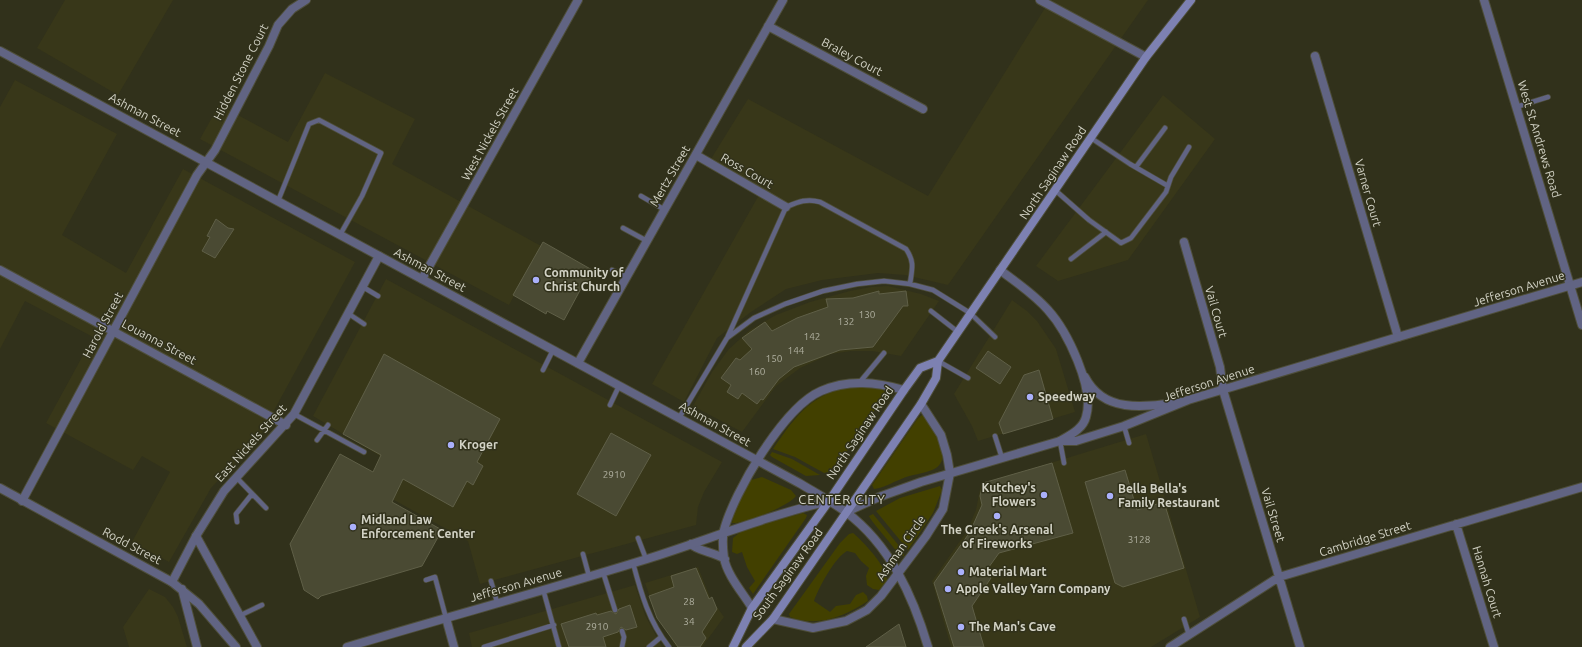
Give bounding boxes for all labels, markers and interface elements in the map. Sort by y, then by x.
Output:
street label: Hidden Stone Court [211,21,271,122]
street label: Braley Court [820,35,885,78]
street label: West St Andrews Road [1515,79,1563,199]
street label: West Nickels Street [459,85,521,183]
street label: Ashman Street [107,90,184,139]
street label: North Saginaw Road [1017,124,1089,222]
street label: Mertz Street [647,143,692,208]
street label: Ross Court [719,150,776,191]
street label: Varner Court [1353,158,1384,228]
street label: Ashman Street [392,245,469,294]
place label: Community of Christ Church [544,266,625,293]
street label: Jefferson Avenue [1471,268,1566,309]
marker: Community of Christ Church [531,275,541,285]
street label: Vail Court [1203,285,1230,339]
street label: Harold Street [80,289,125,360]
house number: 130 [859,309,876,320]
house number: 132 [838,316,854,327]
street label: Louanna Street [120,317,199,367]
house number: 142 [804,331,820,342]
house number: 144 [788,345,805,356]
house number: 150 [766,353,783,364]
street label: Jefferson Avenue [1162,362,1256,403]
house number: 160 [749,366,766,377]
street label: North Saginaw Road [824,384,896,482]
place label: Speedway [1038,390,1096,403]
marker: Speedway [1025,392,1035,402]
street label: Ashman Street [677,399,753,449]
street label: East Nickels Street [212,401,289,484]
place label: Kroger [459,438,498,451]
marker: Kroger [446,440,456,450]
house number: 2910 [603,469,626,480]
place label: Kutchey's Flowers [982,481,1036,508]
place label: Bella Bella's Family Restaurant [1118,482,1220,509]
street label: Vail Street [1259,486,1288,544]
marker: Kutchey's Flowers [1039,490,1049,500]
marker: Bella Bella's Family Restaurant [1105,491,1115,501]
district label: CENTER CITY [798,492,886,506]
marker: The Greek's Arsenal of Fireworks [992,511,1002,521]
place label: Midland Law Enforcement Center [361,513,475,540]
street label: Ashman Circle [873,513,928,583]
street label: Cambridge Street [1317,518,1413,559]
marker: Midland Law Enforcement Center [348,522,358,532]
place label: The Greek's Arsenal of Fireworks [941,523,1053,550]
street label: Rodd Street [101,525,164,567]
street label: South Saginaw Road [750,526,825,622]
house number: 3128 [1128,534,1151,545]
street label: Hannah Court [1470,544,1505,620]
street label: Jefferson Avenue [468,565,563,604]
place label: Material Mart [969,565,1047,578]
marker: Material Mart [956,567,966,577]
place label: Apple Valley Yarn Company [956,582,1111,595]
marker: Apple Valley Yarn Company [943,584,953,594]
house number: 28 [683,596,695,607]
house number: 34 [683,616,695,627]
place label: The Man's Cave [969,620,1056,633]
house number: 2910 [586,621,609,632]
marker: The Man's Cave [956,622,966,632]

